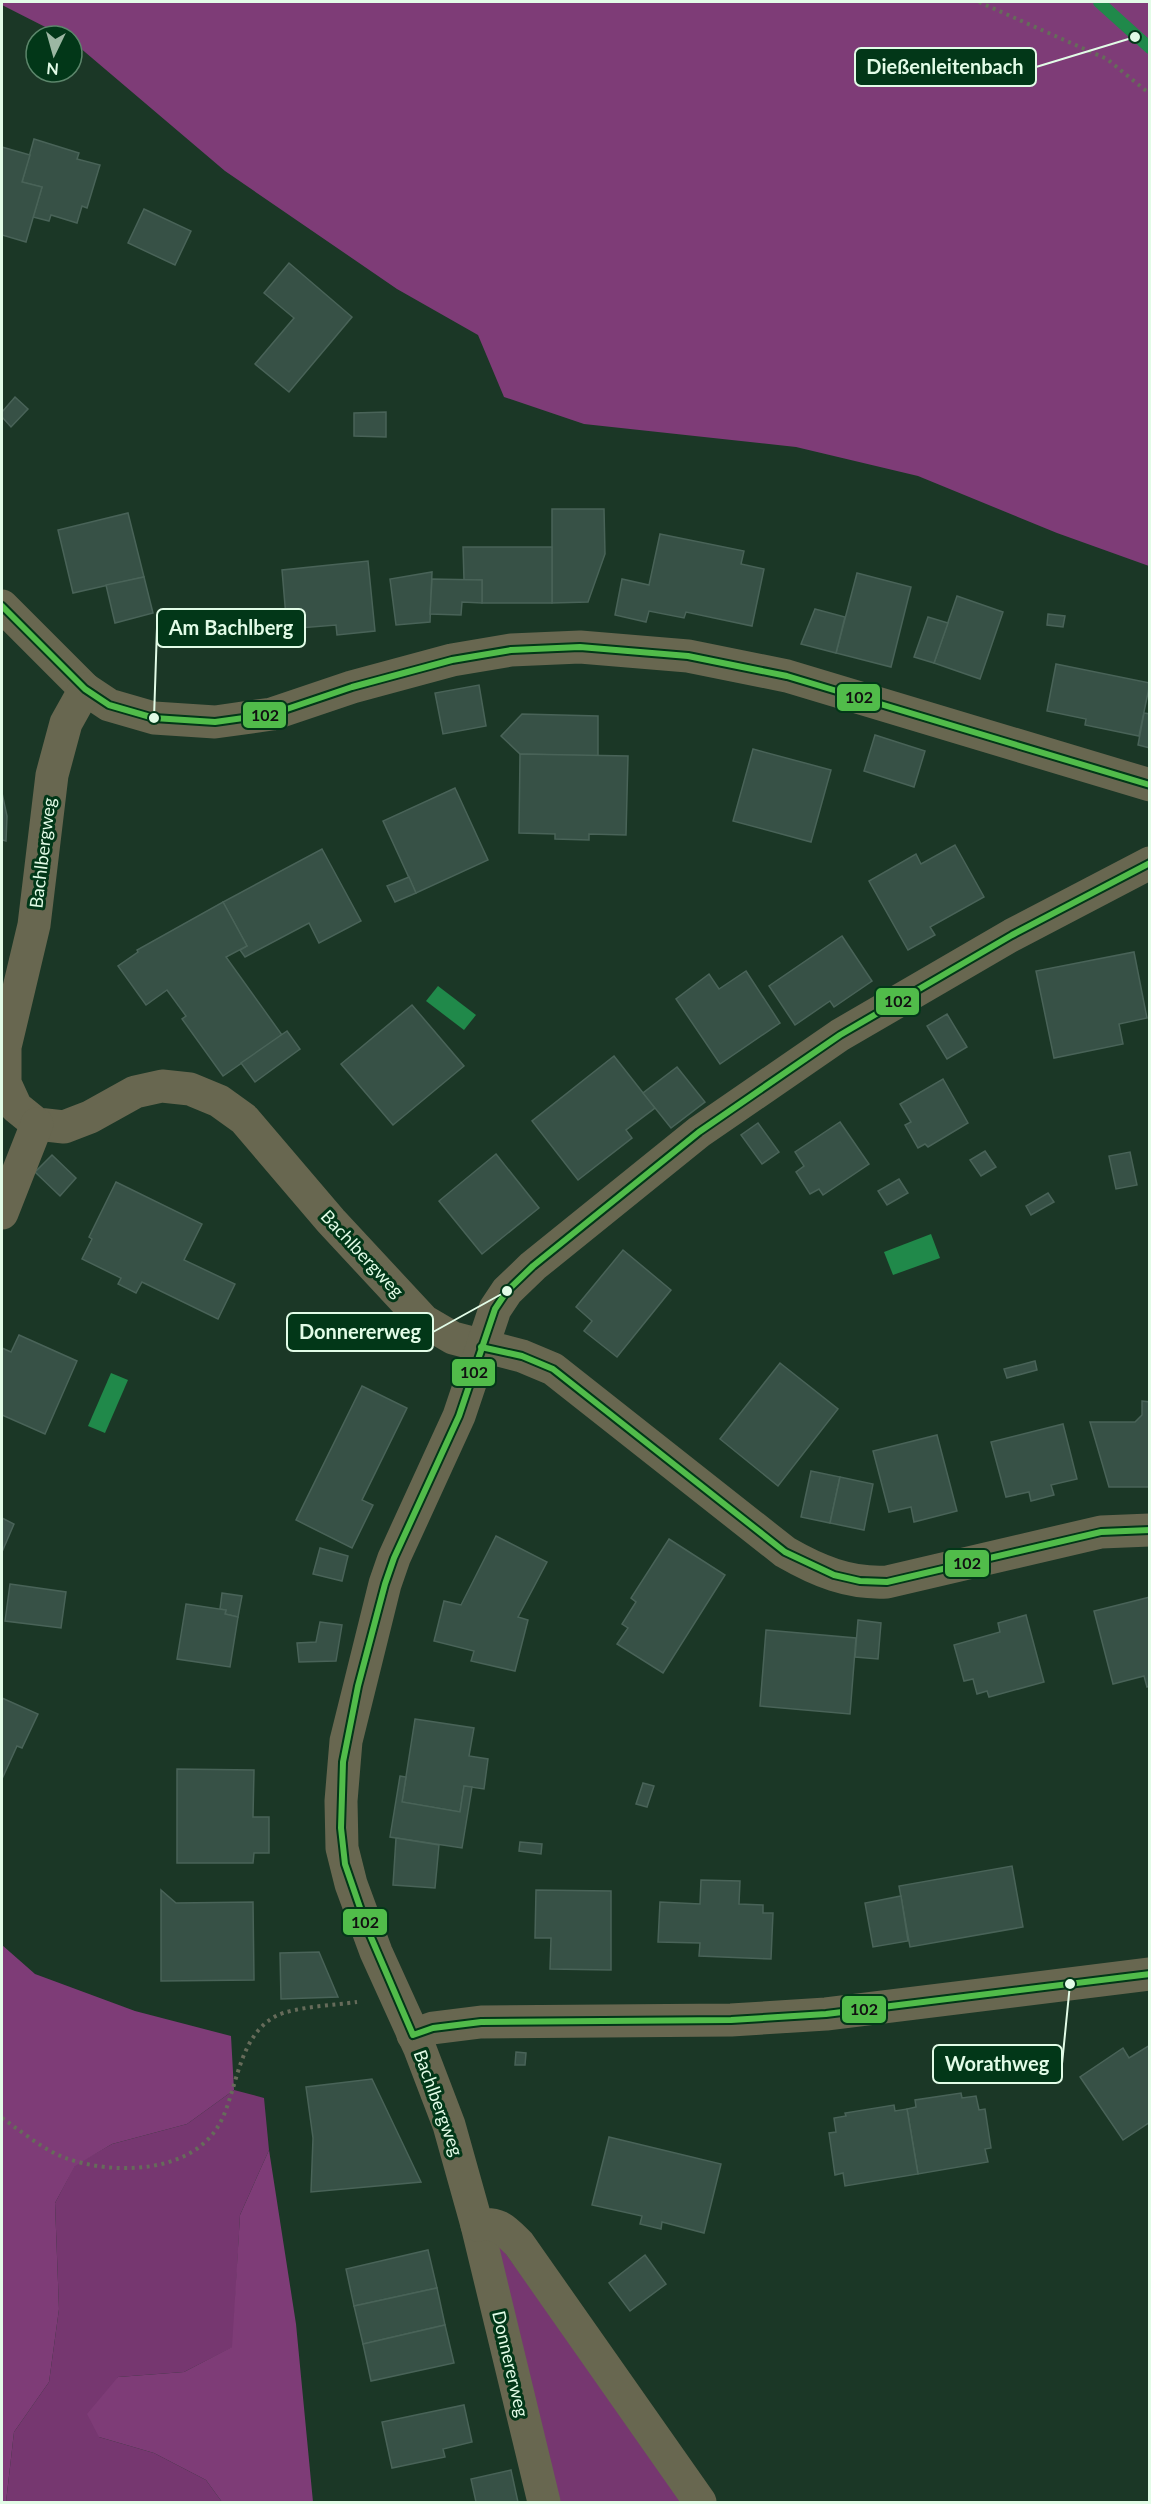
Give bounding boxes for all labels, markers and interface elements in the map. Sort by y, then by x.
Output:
north arrow [24,24,84,84]
callout: Dießenleitenbach [855,48,1036,86]
text: Dießenleitenbach [866,54,1024,78]
text: N [46,59,60,79]
callout: Am Bachlberg [157,609,305,647]
text: Am Bachlberg [168,615,294,639]
line badge: 102 [836,683,881,712]
text: 102 [845,687,873,706]
line badge: 102 [242,701,287,729]
text: 102 [251,705,279,724]
street label: Bachlbergweg [24,796,60,910]
line badge: 102 [875,987,920,1016]
text: 102 [884,991,912,1010]
street label: Bachlbergweg [317,1205,409,1302]
callout: Donnererweg [287,1313,433,1351]
text: Donnererweg [299,1319,422,1343]
line badge: 102 [451,1358,496,1387]
text: 102 [460,1362,488,1381]
line badge: 102 [944,1549,990,1578]
text: 102 [953,1553,981,1572]
line badge: 102 [342,1908,388,1936]
text: 102 [351,1912,379,1931]
line badge: 102 [841,1995,887,2024]
text: 102 [850,1999,878,2018]
callout: Worathweg [933,2045,1062,2083]
street label: Bachlbergweg [410,2047,468,2159]
text: Worathweg [945,2051,1050,2075]
street label: Donnererweg [488,2308,534,2419]

